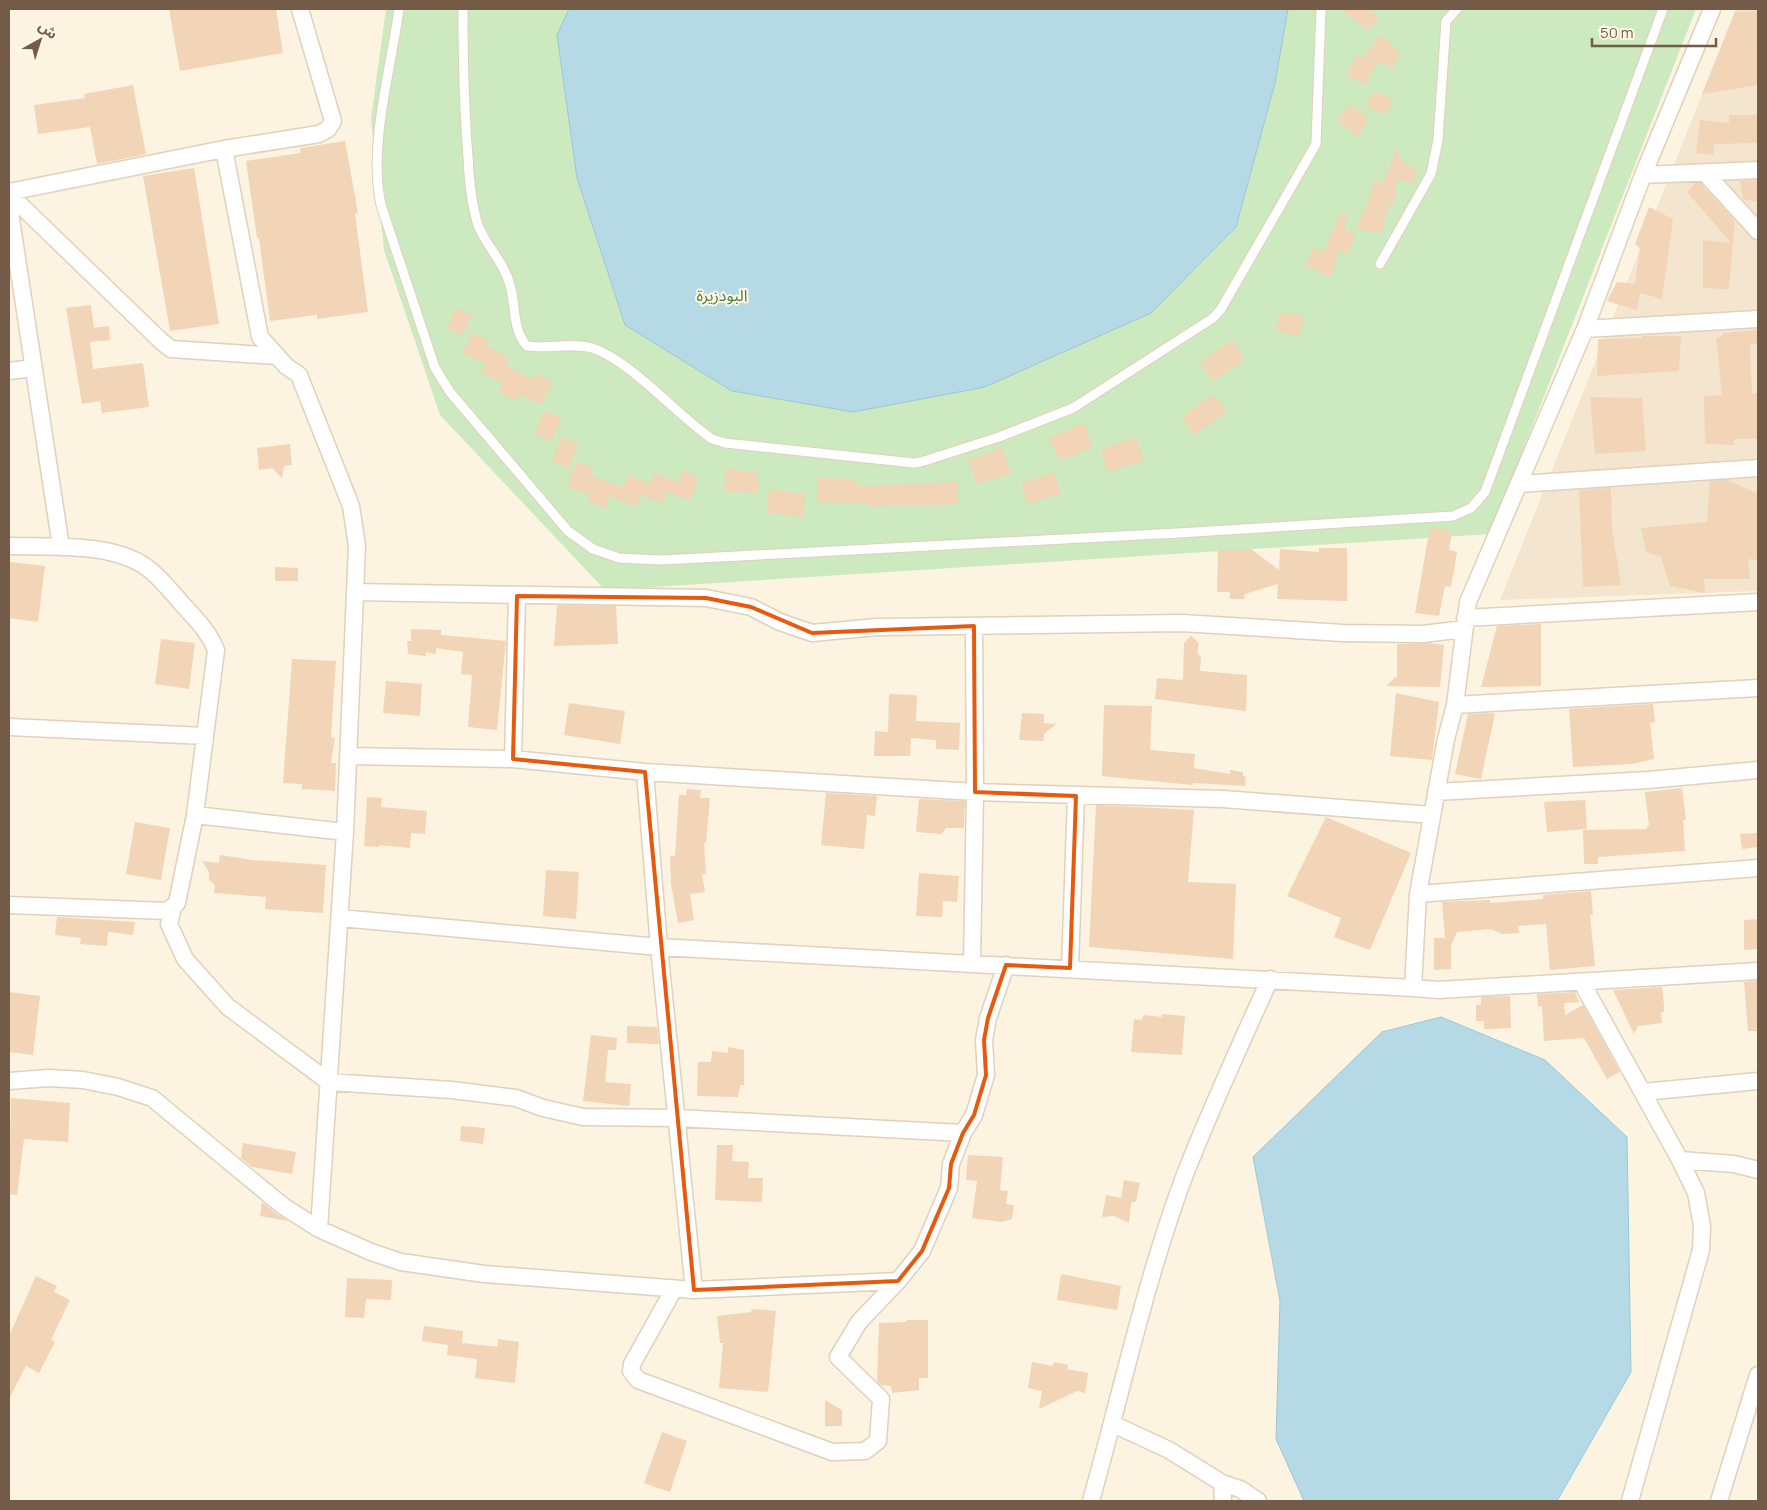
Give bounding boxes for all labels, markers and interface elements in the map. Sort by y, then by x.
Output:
north arrow [15,15,65,65]
scale bar [1592,15,1716,47]
text: ش [35,16,62,43]
text: 50 m [1600,22,1634,43]
park label: البودزيرة [697,284,748,306]

